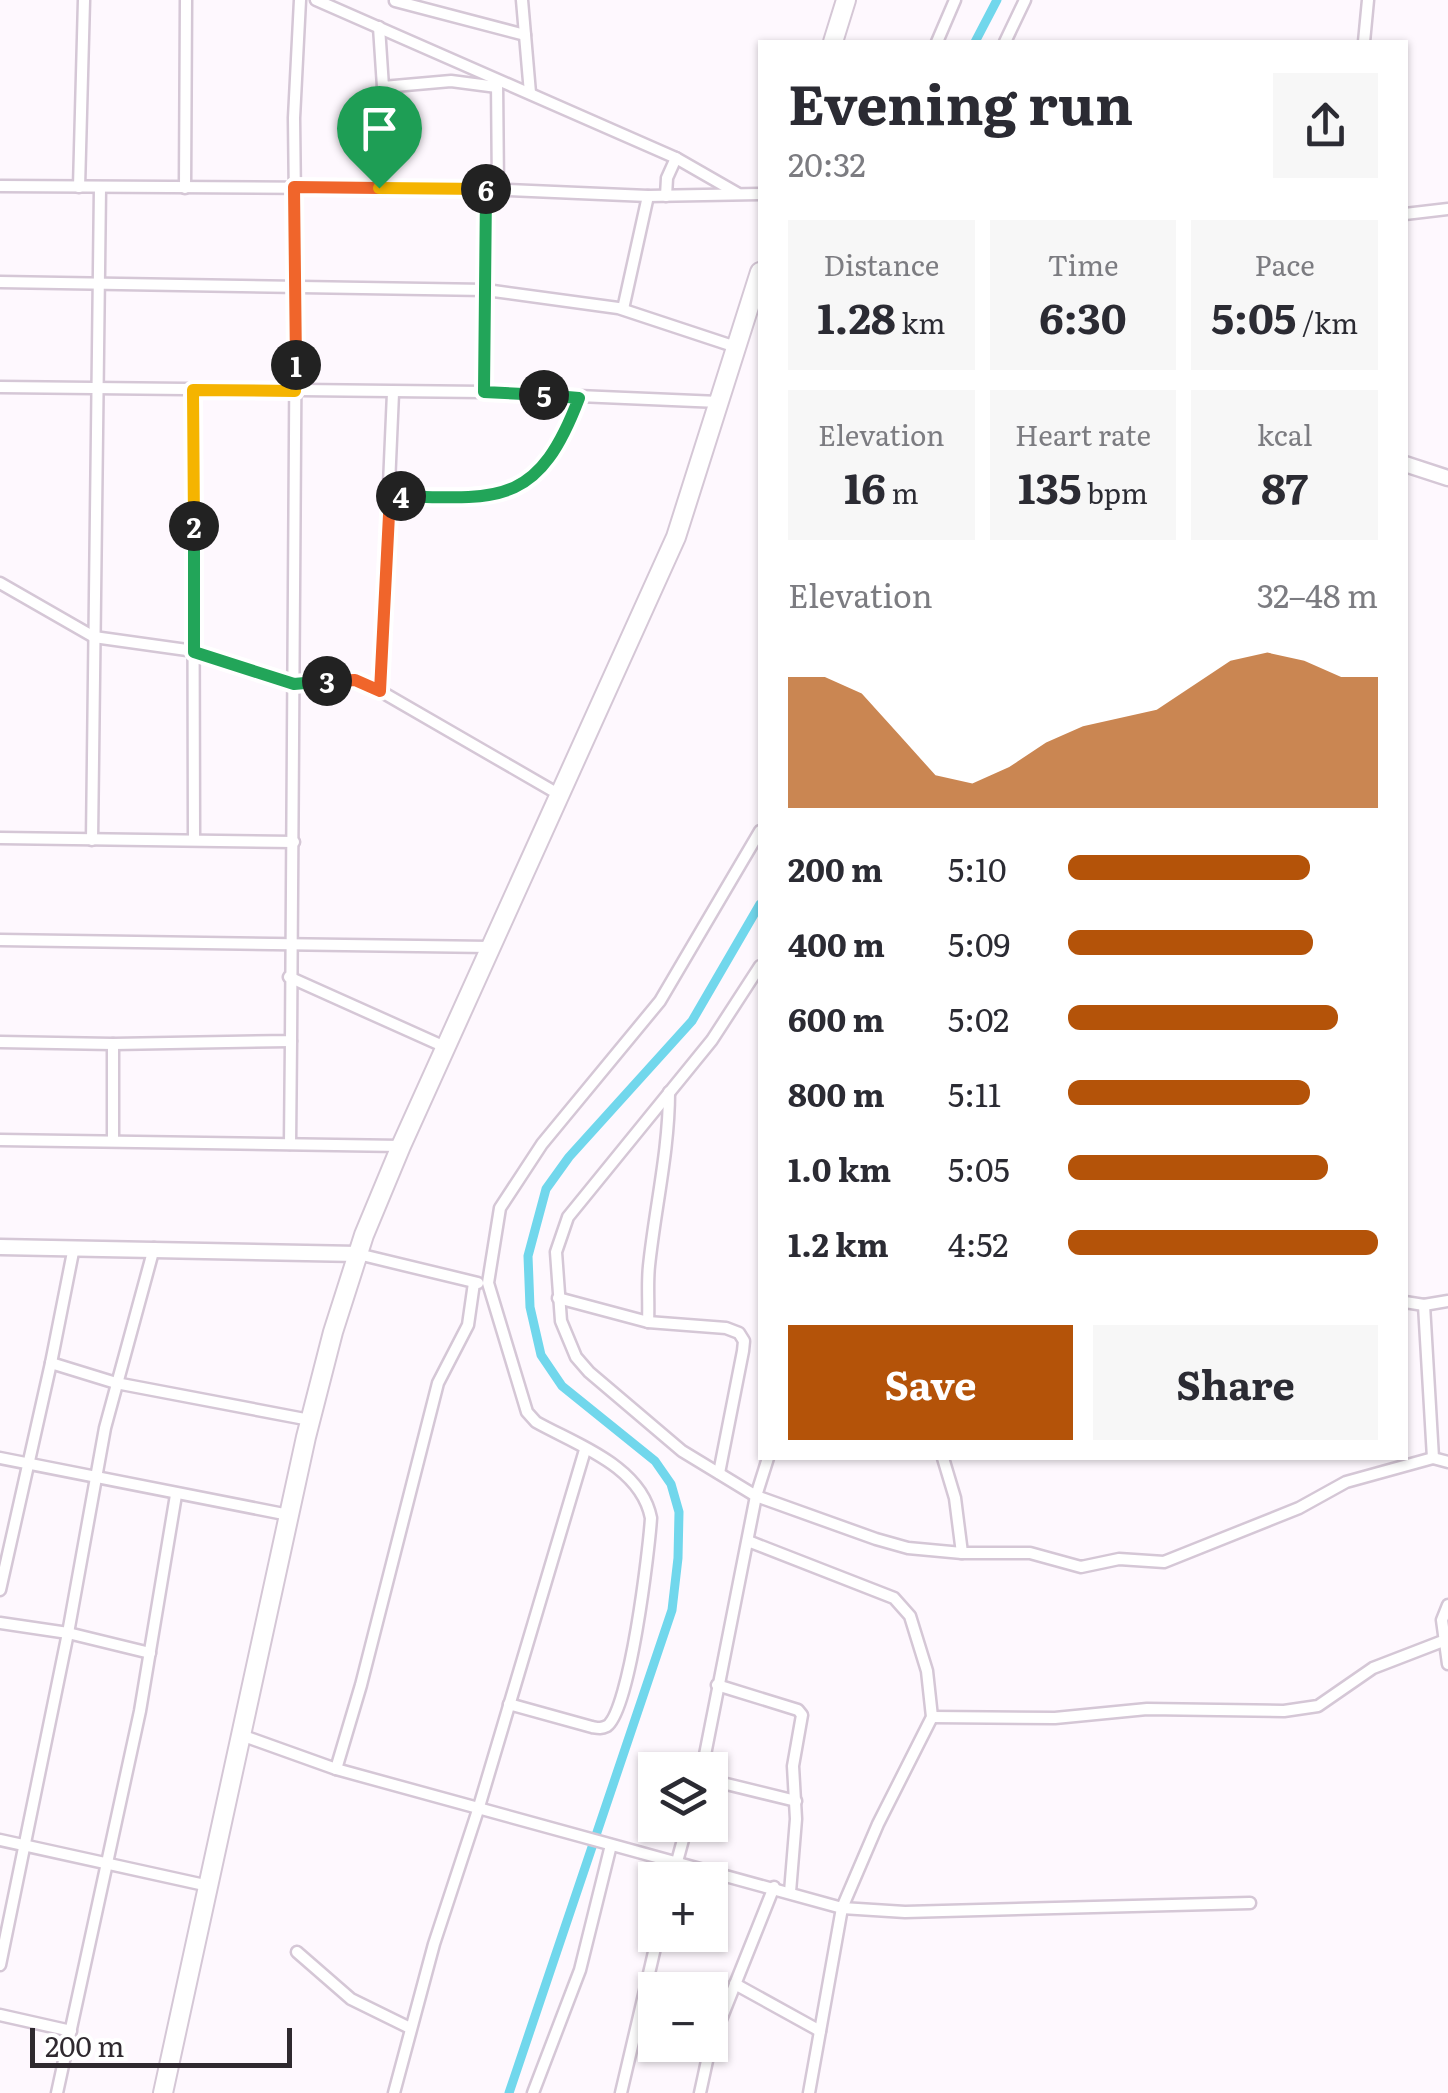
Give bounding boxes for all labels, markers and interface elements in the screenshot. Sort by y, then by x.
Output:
text: Evening run [788,60,1133,142]
button: share [1273,73,1378,178]
pin [337,86,422,189]
icon: arrive [352,101,407,156]
text: 20:32 [788,139,866,187]
pin: 6 [461,164,511,214]
text: 6 [478,168,494,210]
text: Distance [823,243,939,285]
text: Time [1047,243,1119,285]
text: Pace [1255,243,1315,285]
text: 1.28 [817,285,896,347]
text: 6:30 [1039,285,1127,347]
text: 5:05 [1211,285,1296,347]
text: km [896,301,945,343]
text: /km [1296,301,1358,343]
pin: 1 [271,340,321,390]
text: 1 [290,344,302,386]
pin: 5 [519,370,569,420]
text: 5 [536,374,552,416]
text: Elevation [818,413,945,455]
text: Heart rate [1015,413,1151,455]
text: kcal [1257,413,1312,455]
text: 16 [844,455,886,517]
text: 135 [1018,455,1081,517]
text: 87 [1261,455,1308,517]
pin: 4 [376,471,426,521]
text: m [886,471,919,513]
text: bpm [1081,471,1148,513]
text: 4 [393,475,409,517]
pin: 2 [169,501,219,551]
text: 2 [186,505,202,547]
text: Elevation [788,570,933,618]
text: 32–48 m [1257,570,1378,618]
pin: 3 [302,656,352,706]
text: 3 [319,660,335,702]
text: 200 m [788,844,883,892]
text: 5:10 [948,844,1006,892]
text: 400 m [788,919,885,967]
text: 5:09 [948,919,1010,967]
text: 600 m [788,994,884,1042]
text: 5:02 [948,994,1009,1042]
text: 800 m [788,1069,885,1117]
text: 5:11 [948,1069,1001,1117]
text: 1.0 km [788,1144,891,1192]
text: 5:05 [948,1144,1010,1192]
text: 1.2 km [788,1219,889,1267]
text: 4:52 [948,1219,1008,1267]
button: Save [788,1325,1073,1440]
button: Share [1093,1325,1378,1440]
map controls [638,1752,728,2062]
button: layers [638,1752,728,1842]
button: + [638,1862,728,1952]
button: − [638,1972,728,2062]
scale bar [30,2023,292,2068]
text: 200 m [45,2024,124,2066]

